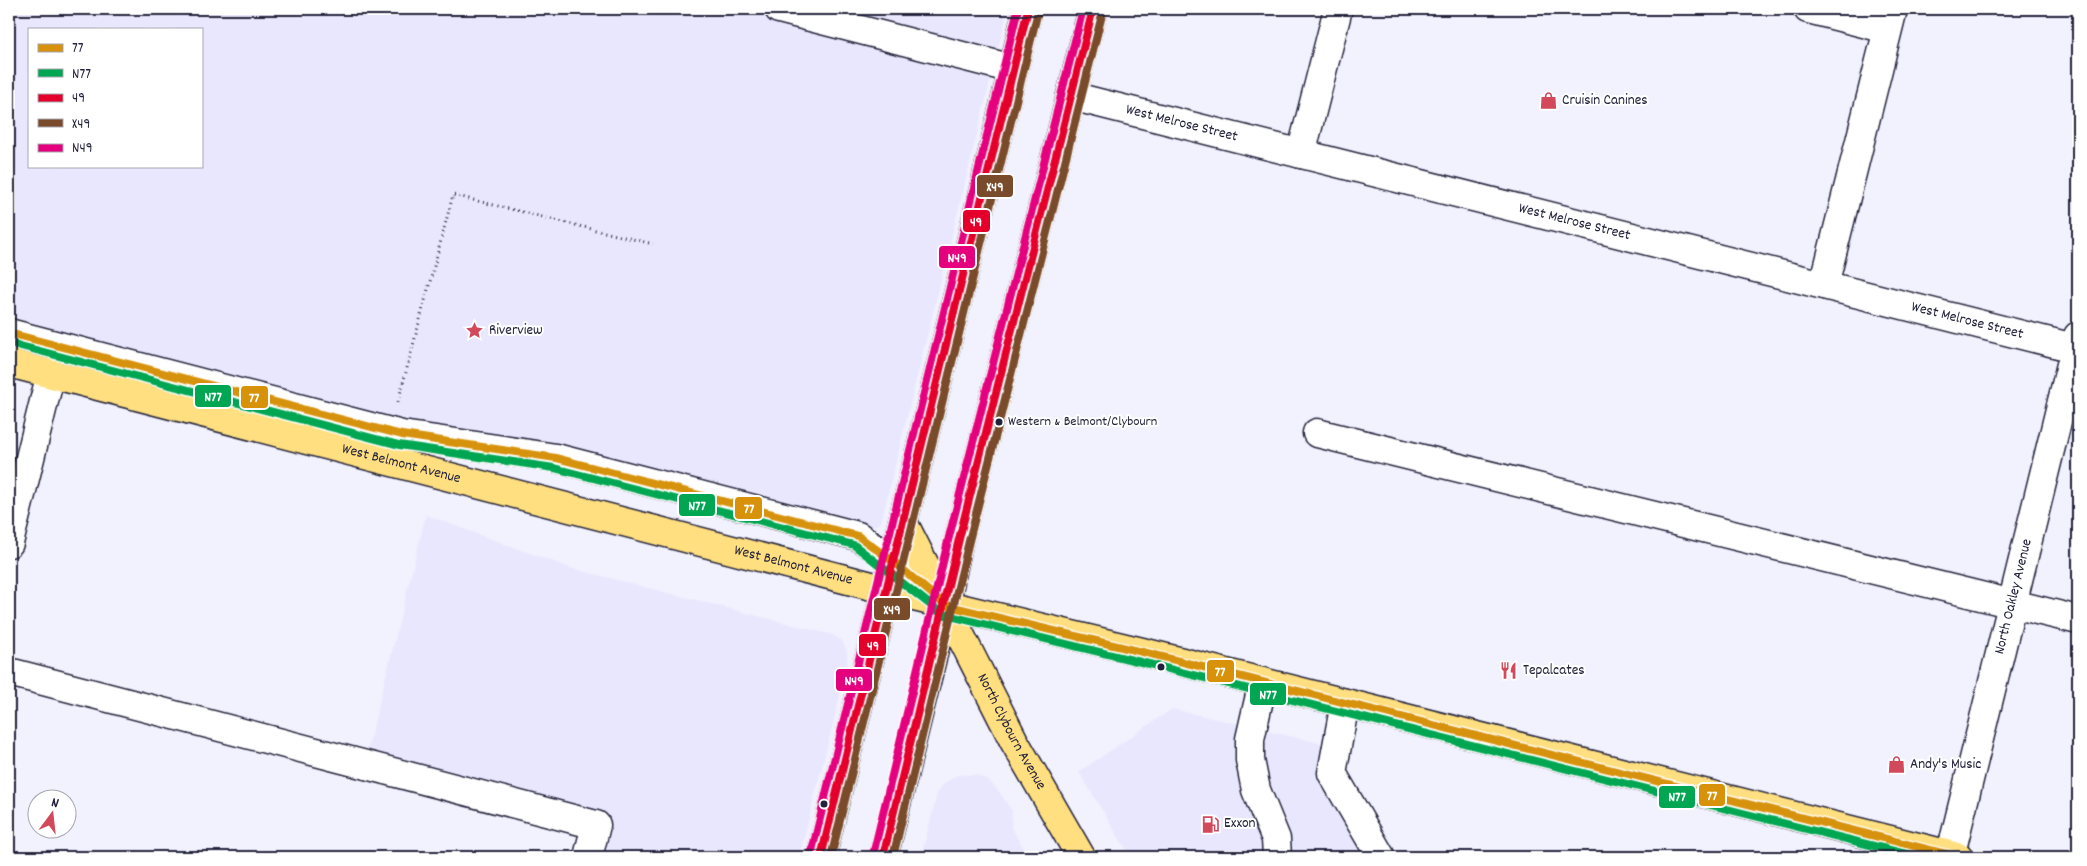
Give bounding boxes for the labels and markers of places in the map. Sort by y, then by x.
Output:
place label: Cruisin Canines [1562,90,1648,112]
shop icon: Cruisin Canines [1538,91,1558,111]
place label: Riverview [489,320,543,342]
place icon: Riverview [465,321,485,341]
place label: Western & Belmont/Clybourn [1008,412,1157,432]
marker: Western & Belmont/Clybourn [994,417,1004,427]
place label: Tepalcates [1523,660,1585,682]
restaurant icon: Tepalcates [1499,661,1519,681]
unlabelled marker [1156,662,1166,672]
place label: Andy's Music [1910,754,1981,776]
shop icon: Andy's Music [1886,755,1906,775]
unlabelled marker [819,799,829,809]
place label: Exxon [1224,813,1256,835]
fuel station icon: Exxon [1200,814,1220,834]

